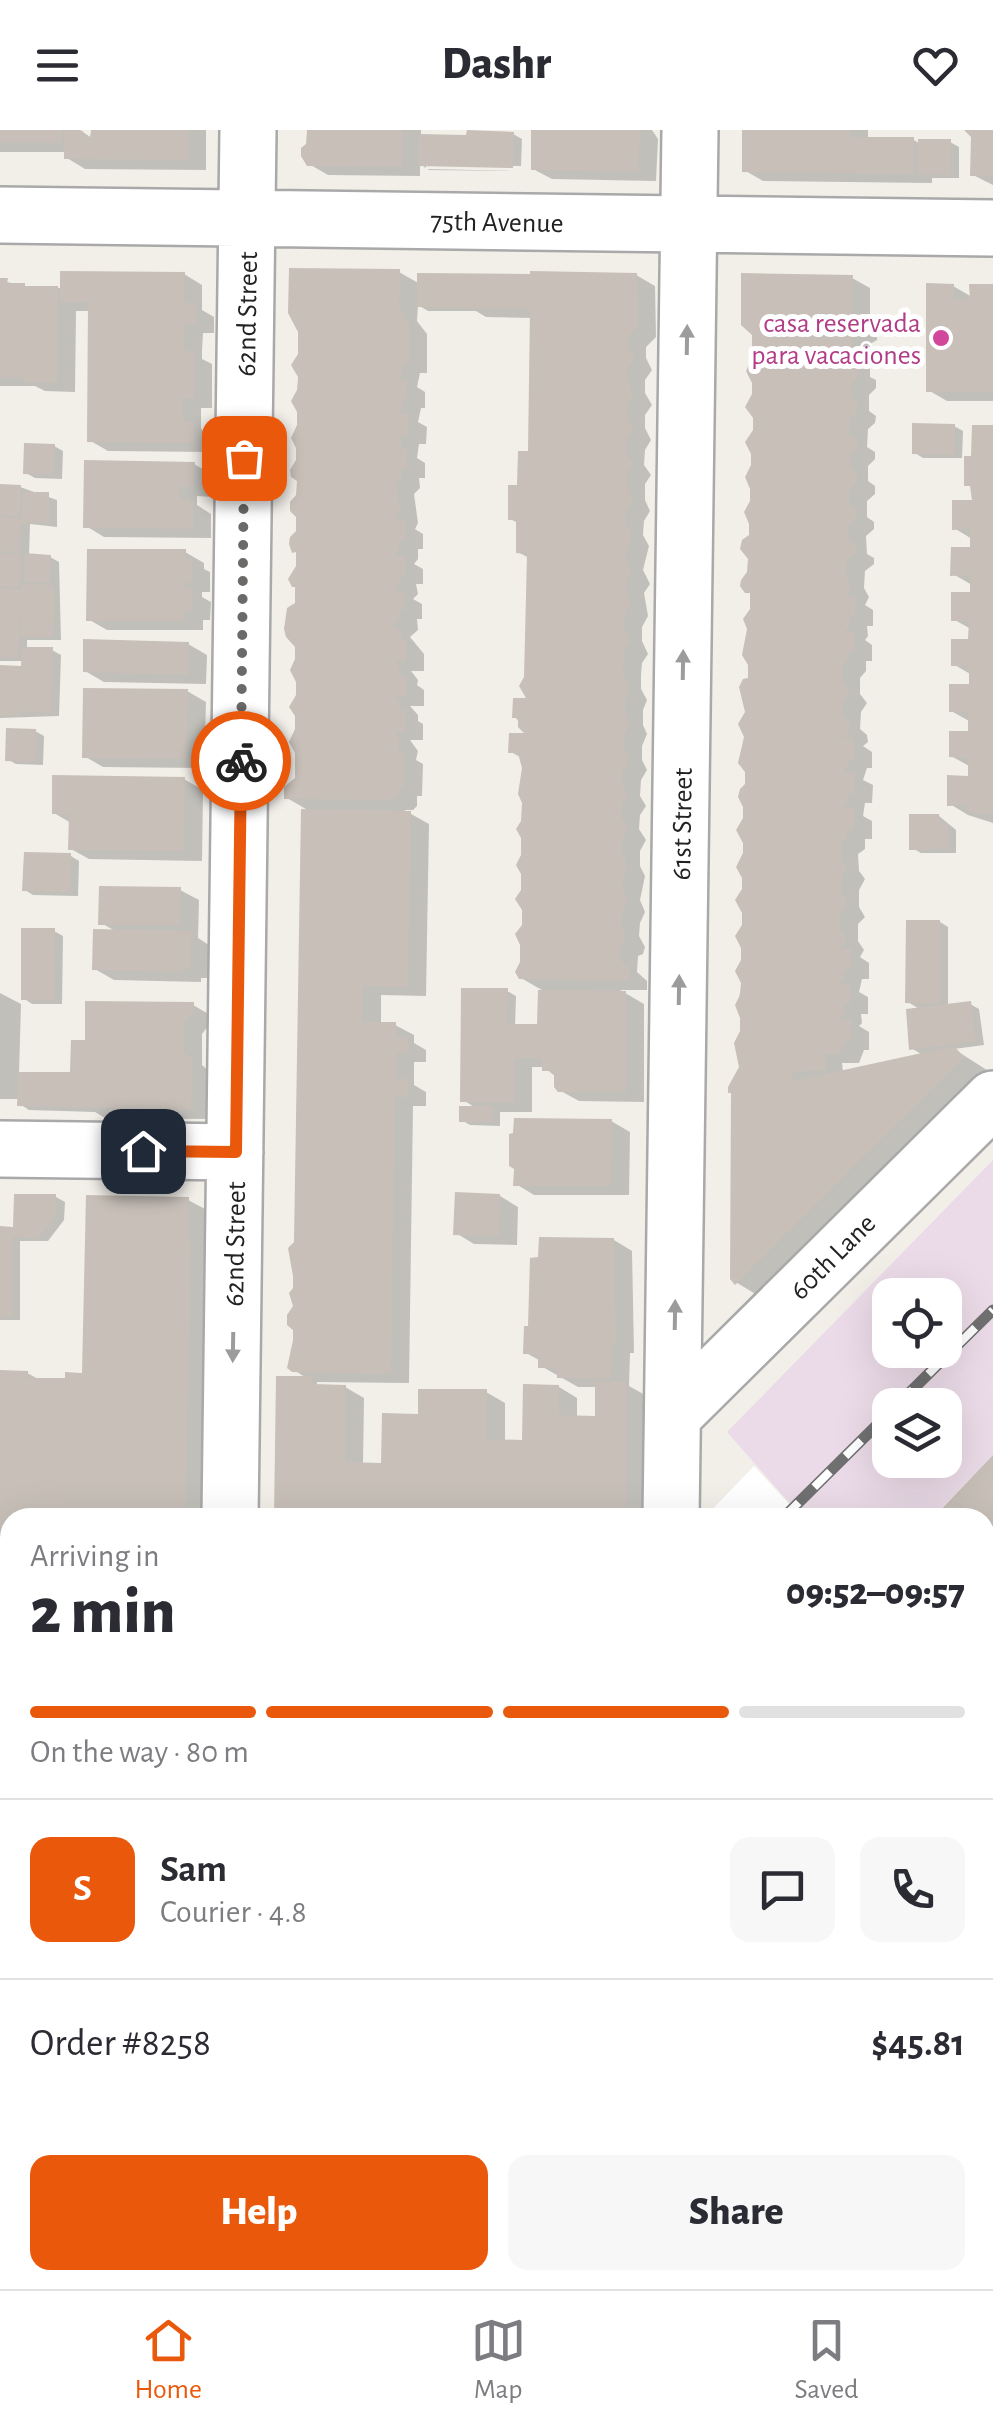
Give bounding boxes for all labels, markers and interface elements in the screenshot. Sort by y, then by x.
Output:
icon: menu [30,38,85,93]
icon: heart [908,38,963,93]
text: Dashr [442,42,551,87]
street label: 75th Avenue [430,208,564,238]
street label: 62nd Street [233,251,263,377]
place label: casa reservada para vacaciones [751,310,921,370]
one-way arrow [679,324,695,356]
marker: casa reservada para vacaciones [930,327,952,349]
pin [202,416,287,501]
icon: bag [217,431,272,486]
one-way arrow [675,649,691,681]
courier [191,711,291,811]
icon: bike [214,734,269,789]
street label: 61st Street [668,767,698,881]
one-way arrow [671,974,687,1006]
pin [101,1109,186,1194]
icon: home [116,1124,171,1179]
street label: 62nd Street [221,1181,251,1307]
street label: 60th Lane [785,1209,881,1305]
map controls [872,1278,962,1478]
button: locate [872,1278,962,1368]
one-way arrow [667,1299,683,1331]
one-way arrow [224,1332,240,1364]
button: layers [872,1388,962,1478]
text: Arriving in [30,1540,159,1572]
text: 09:52–09:57 [786,1574,965,1612]
text: 2 min [30,1580,176,1645]
text: On the way · 80 m [30,1736,249,1768]
button: chat [730,1837,835,1942]
button: phone [860,1837,965,1942]
text: Sam [160,1851,227,1889]
text: S [73,1870,92,1908]
text: Courier · 4.8 [160,1896,307,1928]
text: Order #8258 [30,2025,211,2063]
text: $45.81 [871,2025,965,2063]
button: Help [30,2155,488,2270]
button: Share [508,2155,965,2270]
tab: Home [134,2313,202,2407]
tab: Map [471,2313,526,2407]
tab: Saved [794,2313,859,2407]

